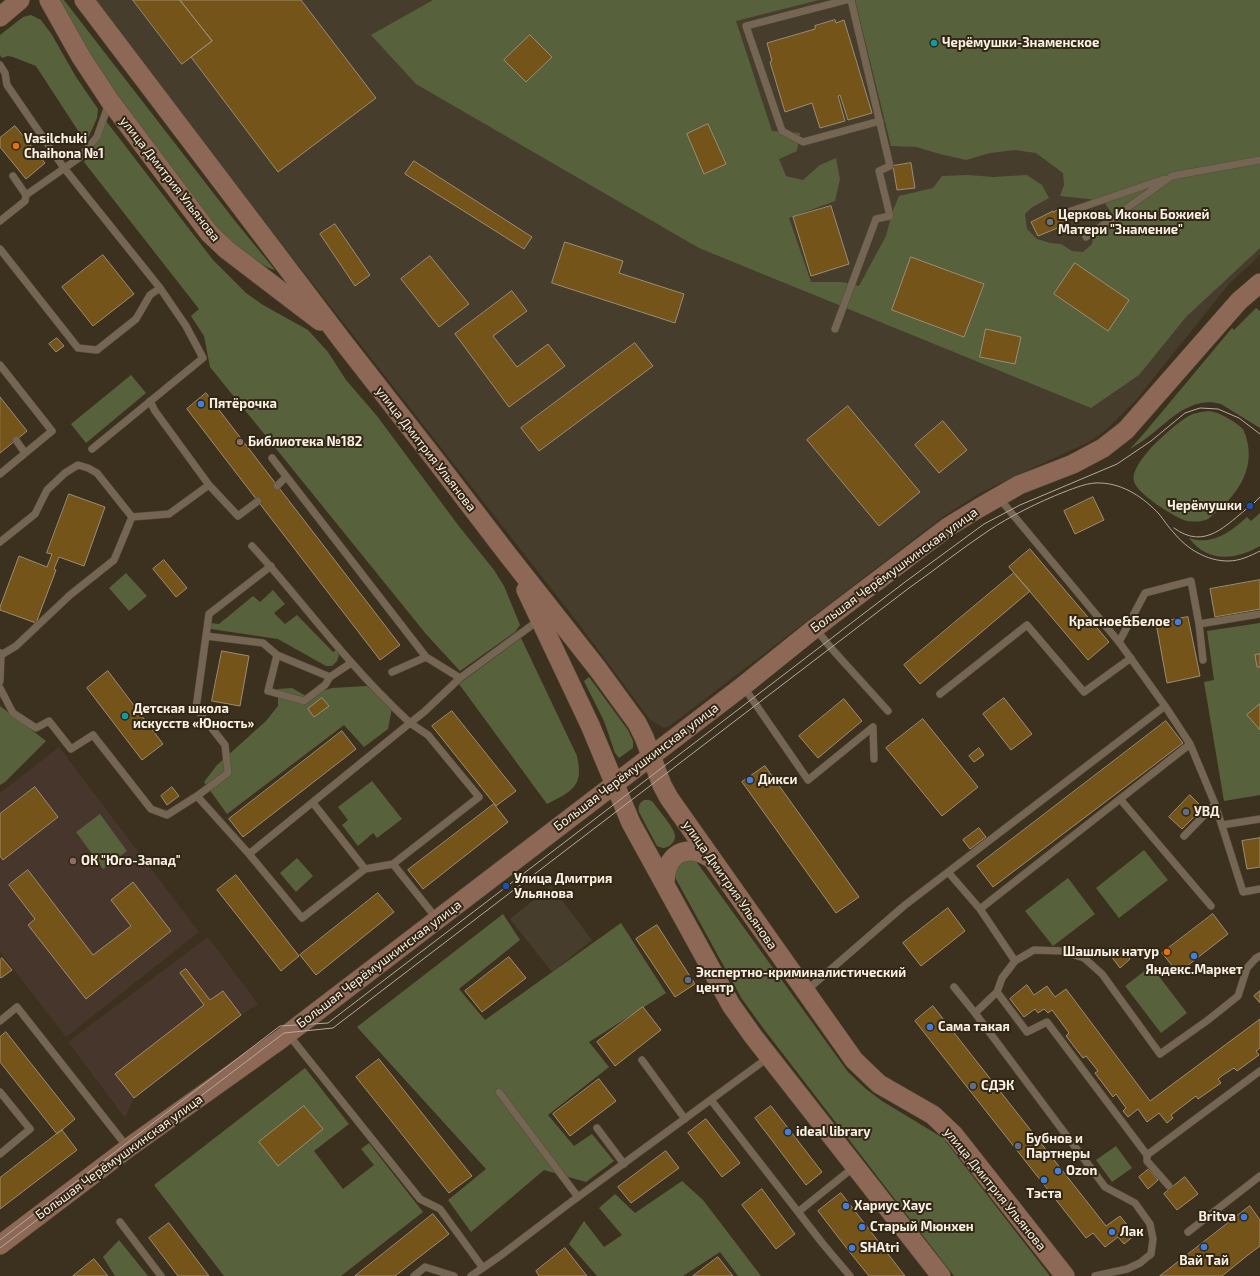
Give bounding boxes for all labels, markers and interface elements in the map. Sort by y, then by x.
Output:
place label: Черёмушки-Знаменское [942,35,1099,51]
marker: Черёмушки-Знаменское [929,38,939,48]
street label: улица Дмитрия Ульянова [116,114,224,244]
place label: Vasilchuki Chaihona №1 [24,131,104,162]
marker: Vasilchuki Chaihona №1 [11,141,21,151]
place label: Церковь Иконы Божией Матери "Знамение" [1058,207,1209,238]
marker: Церковь Иконы Божией Матери "Знамение" [1045,217,1055,227]
street label: улица Дмитрия Ульянова [372,384,480,514]
place label: Пятёрочка [209,396,277,412]
marker: Пятёрочка [196,399,206,409]
place label: Библиотека №182 [248,434,362,450]
marker: Библиотека №182 [235,437,245,447]
place label: Черёмушки [1167,498,1242,514]
marker: Черёмушки [1245,501,1255,511]
street label: Большая Черёмушкинская улица [807,504,981,636]
place label: Красное&Белое [1069,614,1170,630]
marker: Красное&Белое [1173,617,1183,627]
street label: Большая Черёмушкинская улица [550,700,722,834]
place label: Детская школа искусств «Юность» [133,701,254,732]
marker: Детская школа искусств «Юность» [120,711,130,721]
place label: Дикси [758,772,797,788]
marker: Дикси [745,775,755,785]
place label: УВД [1194,804,1220,820]
marker: УВД [1181,807,1191,817]
street label: улица Дмитрия Ульянова [679,817,781,953]
place label: ОК "Юго-Запад" [81,853,181,869]
marker: ОК "Юго-Запад" [68,856,78,866]
place label: Улица Дмитрия Ульянова [514,871,612,902]
marker: Улица Дмитрия Ульянова [501,881,511,891]
street label: Большая Черёмушкинская улица [293,897,465,1031]
place label: Шашлык натур [1063,944,1159,960]
marker: Шашлык натур [1162,947,1172,957]
marker: Яндекс.Маркет [1189,951,1199,961]
place label: Яндекс.Маркет [1145,962,1243,978]
place label: Экспертно-криминалистический центр [696,965,906,996]
marker: Экспертно-криминалистический центр [683,975,693,985]
place label: Сама такая [938,1019,1010,1035]
marker: Сама такая [925,1022,935,1032]
place label: СДЭК [981,1078,1014,1094]
marker: СДЭК [968,1081,978,1091]
street label: Большая Черёмушкинская улица [32,1091,206,1223]
place label: ideal library [796,1124,871,1140]
street label: улица Дмитрия Ульянова [941,1124,1049,1254]
marker: ideal library [783,1127,793,1137]
place label: Бубнов и Партнеры [1026,1131,1090,1162]
marker: Бубнов и Партнеры [1013,1141,1023,1151]
place label: Ozon [1066,1163,1097,1179]
marker: Ozon [1053,1166,1063,1176]
marker: Тэста [1039,1175,1049,1185]
place label: Тэста [1026,1186,1062,1202]
place label: Хариус Хаус [854,1198,932,1214]
marker: Хариус Хаус [841,1201,851,1211]
place label: Britva [1199,1209,1236,1225]
marker: Britva [1239,1212,1249,1222]
place label: Старый Мюнхен [870,1219,974,1235]
marker: Старый Мюнхен [857,1222,867,1232]
place label: Лак [1120,1224,1144,1240]
marker: Лак [1107,1227,1117,1237]
place label: SHAtri [860,1240,899,1256]
marker: Вай Тай [1199,1242,1209,1252]
marker: SHAtri [847,1243,857,1253]
place label: Вай Тай [1179,1253,1229,1269]

